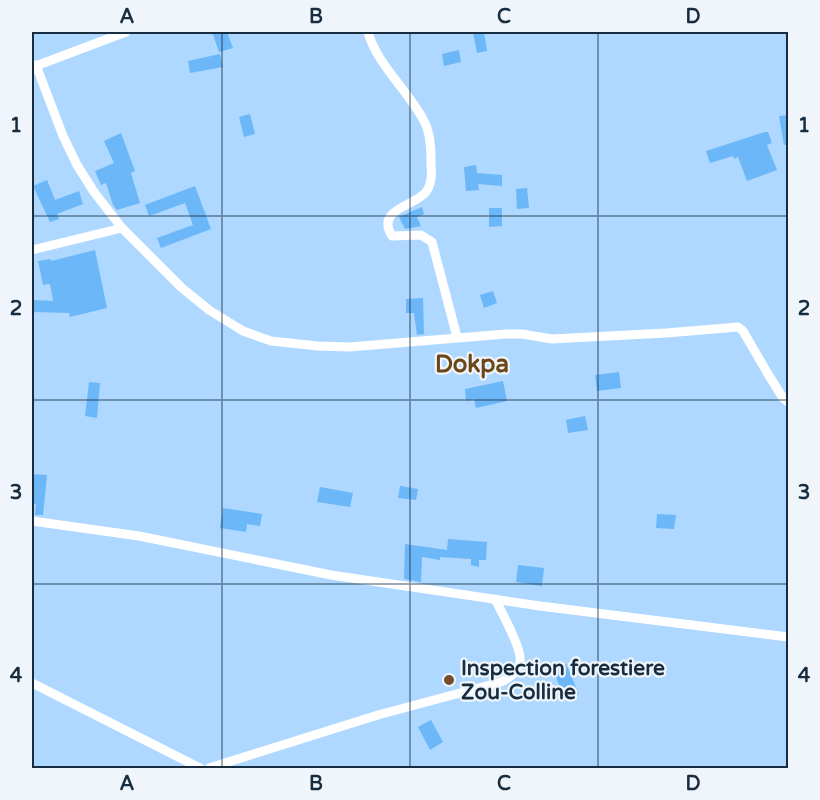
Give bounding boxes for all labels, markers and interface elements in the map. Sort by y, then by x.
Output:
text: A [120,5,135,29]
text: B [309,5,323,29]
text: C [497,5,511,29]
text: D [685,5,701,29]
text: 1 [10,114,22,138]
text: 1 [798,114,810,138]
text: 2 [10,297,22,321]
text: 2 [798,297,810,321]
district label: Dokpa [435,350,509,379]
text: 3 [10,481,22,505]
text: 3 [798,481,810,505]
place label: Inspection forestiere Zou-Colline [461,656,665,705]
text: 4 [10,664,23,688]
text: 4 [798,664,811,688]
marker: Inspection forestiere Zou-Colline [442,673,456,687]
text: A [120,772,135,796]
text: B [309,772,323,796]
text: C [497,772,511,796]
text: D [685,772,701,796]

